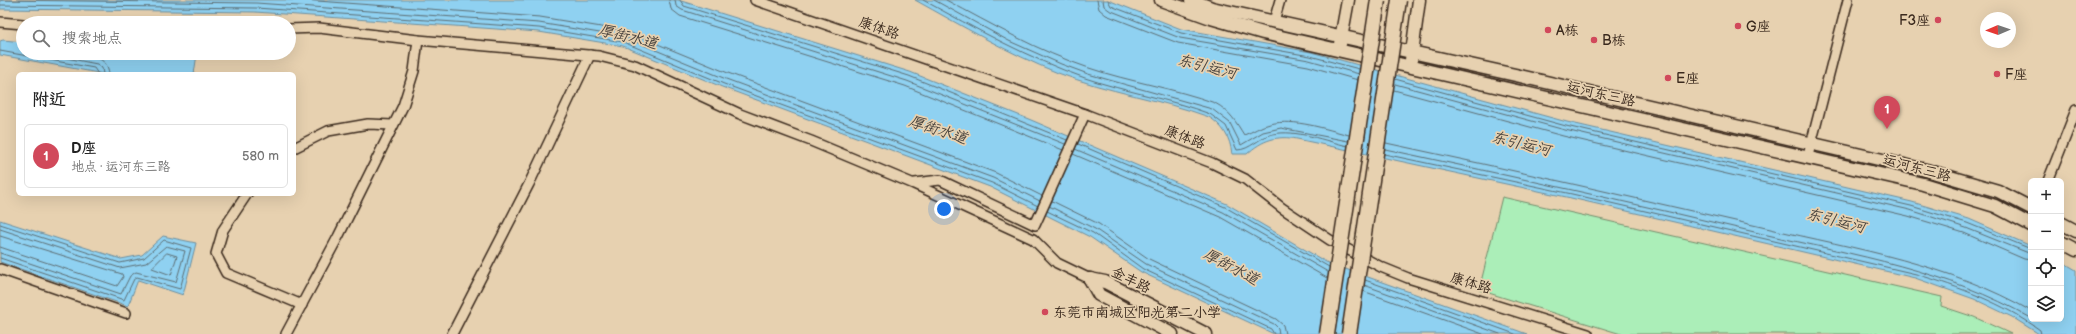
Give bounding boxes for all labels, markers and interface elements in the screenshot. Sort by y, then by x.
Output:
place label: F3座 [1899,12,1930,29]
north arrow [1980,12,2016,48]
street label: 康体路 [856,13,902,43]
marker: F3座 [1933,15,1943,25]
search box [16,16,296,60]
place label: G座 [1746,18,1771,35]
water label: 厚街水道 [597,21,661,54]
marker: G座 [1733,21,1743,31]
place label: A栋 [1556,22,1579,39]
marker: A栋 [1543,25,1553,35]
icon: search [30,27,52,49]
text: 搜索地点 [62,29,122,48]
place label: B栋 [1602,32,1626,49]
marker: B栋 [1589,35,1599,45]
water label: 东引运河 [1176,51,1241,84]
place label: F座 [2005,66,2027,83]
marker: F座 [1992,69,2002,79]
place label: E座 [1676,70,1699,87]
marker: E座 [1663,73,1673,83]
street label: 运河东三路 [1565,78,1637,110]
text: 附近 [32,90,66,110]
pin: 1 [1874,96,1900,129]
water label: 厚街水道 [907,112,971,149]
street label: 康体路 [1162,122,1208,152]
water label: 东引运河 [1490,128,1555,161]
text: D座 [71,139,96,158]
text: 1 [43,148,49,164]
text: 580 m [242,148,279,164]
street label: 运河东三路 [1881,151,1953,185]
text: 地点 · 运河东三路 [71,159,170,175]
map controls [2028,178,2064,322]
button: + [2028,178,2064,214]
your location [934,199,954,219]
water label: 东引运河 [1805,205,1870,238]
button: − [2028,214,2064,250]
water label: 厚街水道 [1200,245,1264,290]
button: locate [2028,250,2064,286]
street label: 金丰路 [1108,263,1154,297]
street label: 康体路 [1448,269,1494,297]
button: layers [2028,286,2064,322]
place label: 东莞市南城区阳光第二小学 [1053,304,1221,321]
marker: 东莞市南城区阳光第二小学 [1040,307,1050,317]

